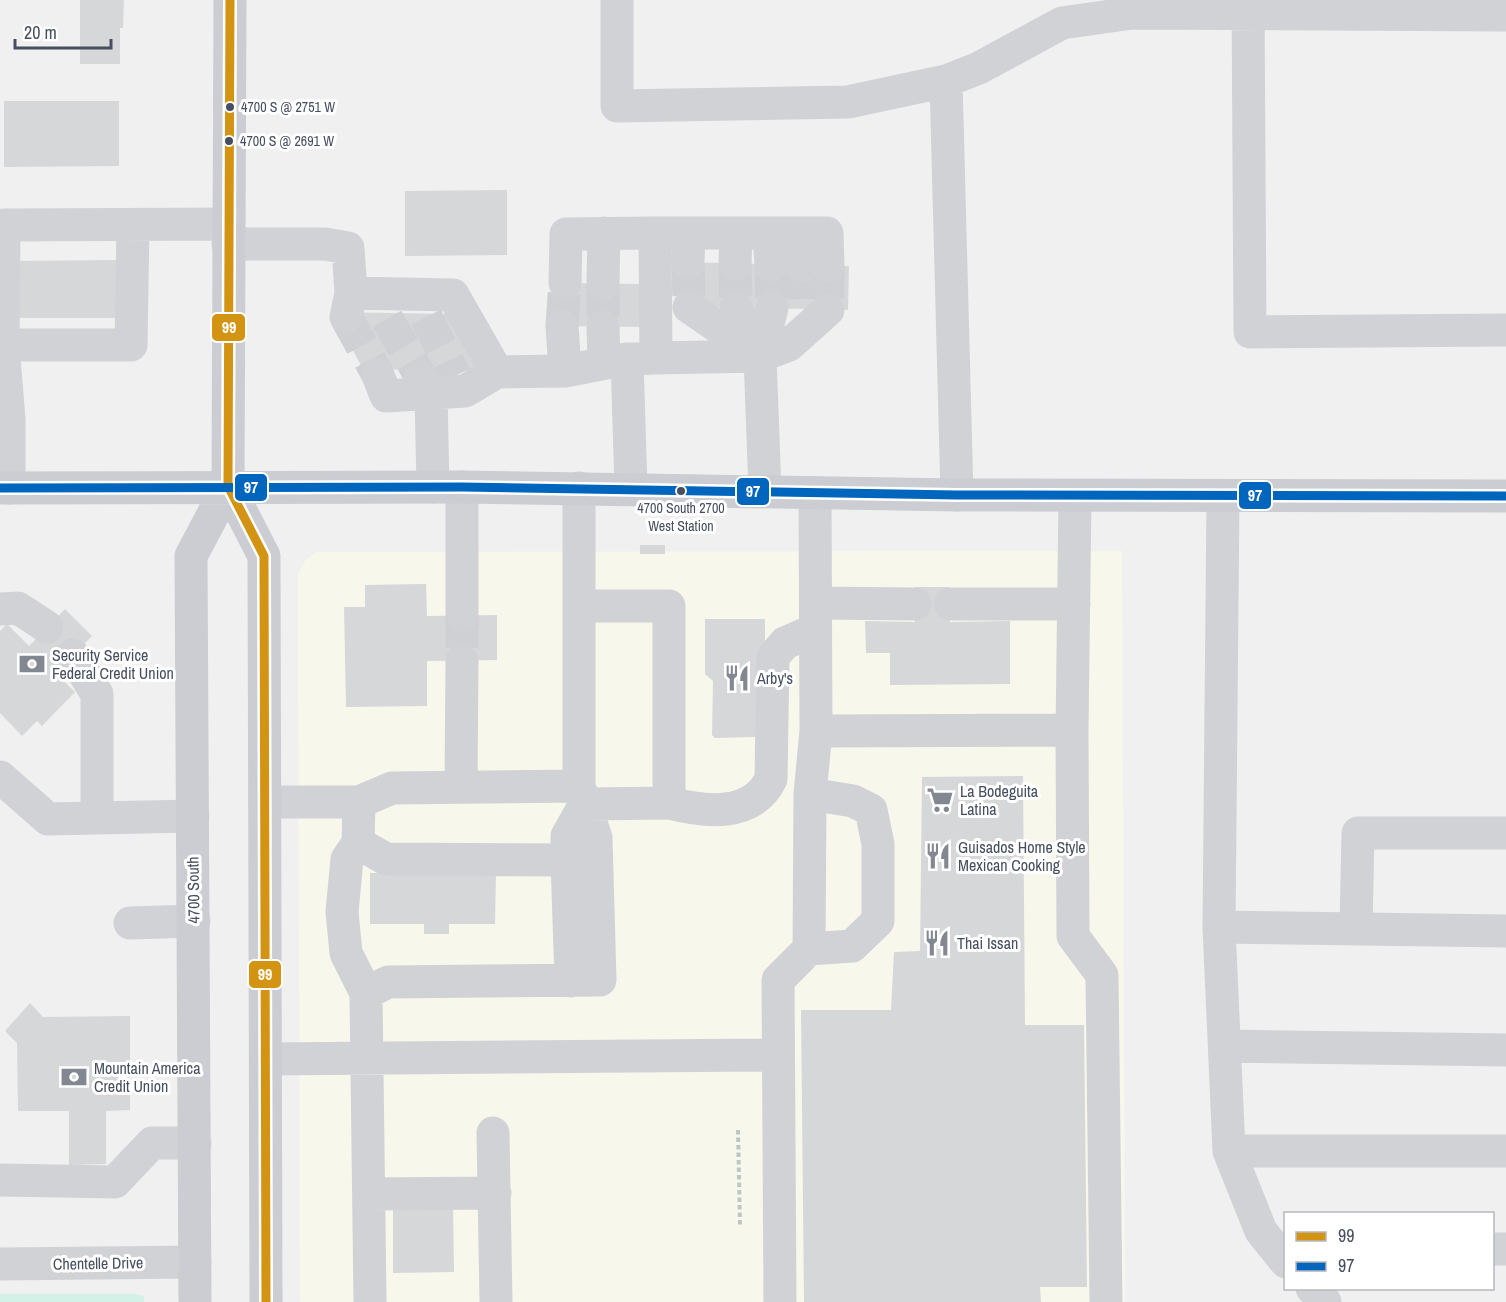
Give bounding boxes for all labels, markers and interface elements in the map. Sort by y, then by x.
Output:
scale bar [15,12,111,50]
text: 20 m [24,20,57,45]
place label: 4700 S @ 2751 W [241,98,335,116]
marker: 4700 S @ 2751 W [224,101,236,113]
place label: 4700 S @ 2691 W [240,132,334,150]
marker: 4700 S @ 2691 W [223,135,235,147]
line badge: 99 [211,313,246,342]
text: 99 [222,316,236,338]
line badge: 97 [234,473,268,502]
text: 97 [244,476,258,498]
line badge: 97 [736,477,770,506]
text: 97 [746,480,760,502]
line badge: 97 [1238,481,1272,510]
text: 97 [1248,484,1262,506]
marker: 4700 South 2700 West Station [675,485,687,497]
place label: 4700 South 2700 West Station [637,499,725,535]
place label: Security Service Federal Credit Union [52,644,174,684]
bank icon: Security Service Federal Credit Union [17,649,47,679]
restaurant icon: Arby's [722,663,752,693]
place label: Arby's [756,667,793,689]
place label: La Bodeguita Latina [960,780,1039,820]
supermarket icon: La Bodeguita Latina [925,785,955,815]
place label: Guisados Home Style Mexican Cooking [958,836,1086,876]
restaurant icon: Guisados Home Style Mexican Cooking [923,841,953,871]
street label: 4700 South [181,856,205,924]
restaurant icon: Thai Issan [922,928,952,958]
place label: Thai Issan [957,932,1018,954]
line badge: 99 [248,960,282,989]
text: 99 [258,963,272,985]
place label: Mountain America Credit Union [94,1057,201,1097]
bank icon: Mountain America Credit Union [59,1062,89,1092]
legend [1284,1212,1494,1290]
text: 99 [1338,1223,1354,1248]
street label: Chentelle Drive [53,1251,143,1275]
text: 97 [1338,1253,1354,1278]

